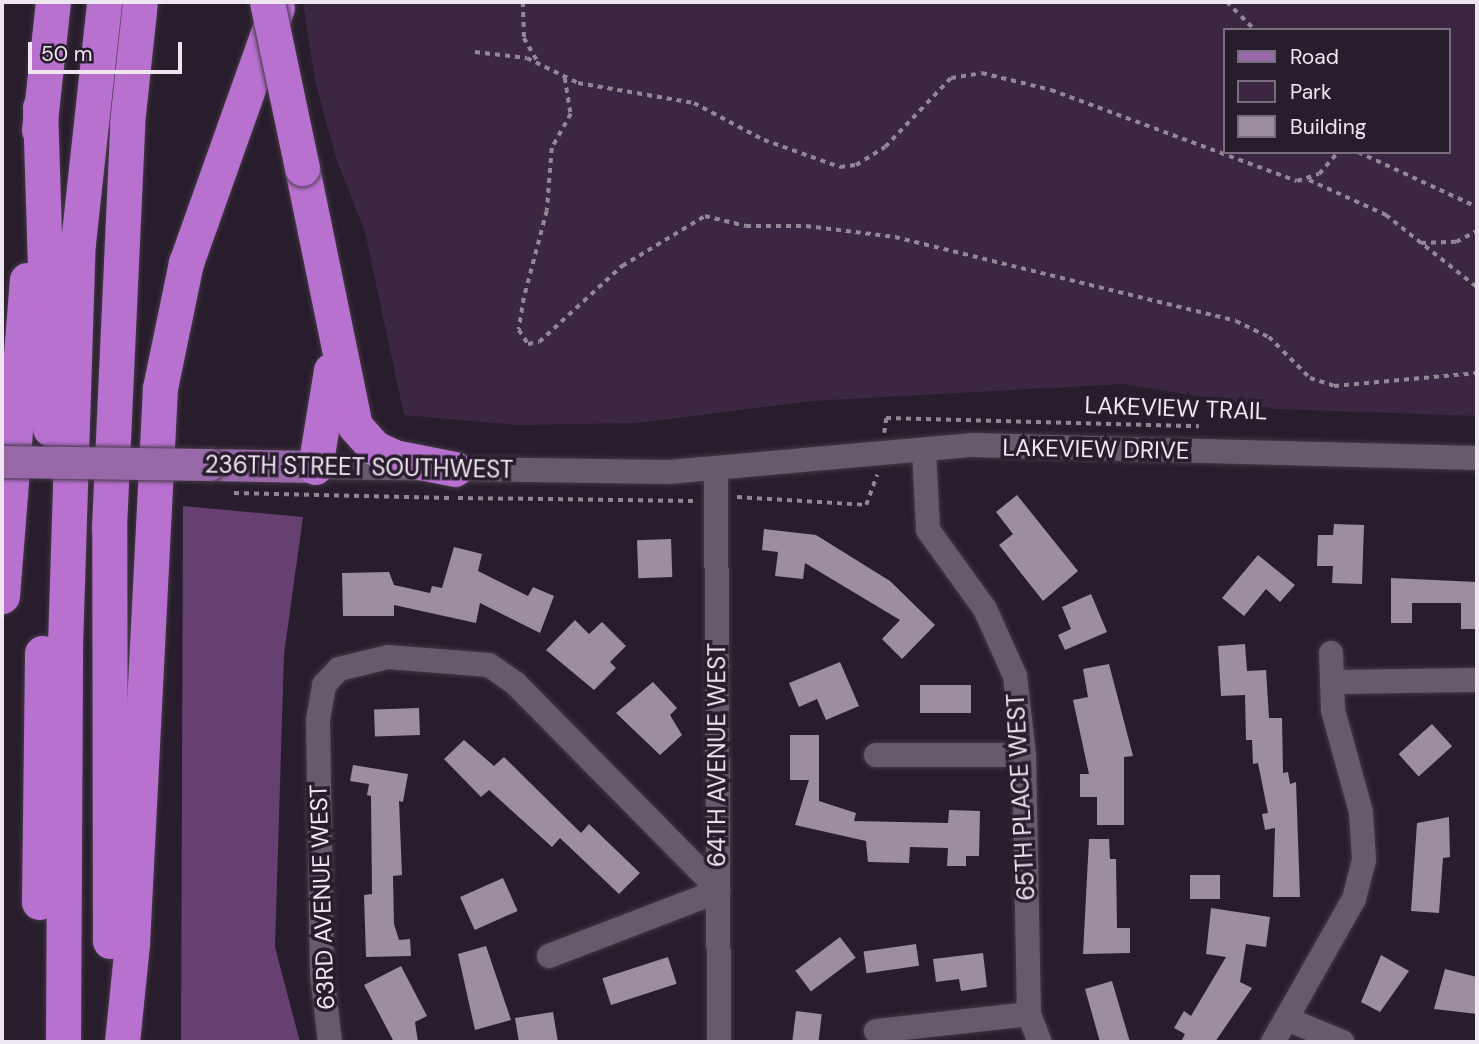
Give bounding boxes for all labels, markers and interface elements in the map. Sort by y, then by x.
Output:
scale bar [32,28,186,72]
legend [1224,28,1451,154]
text: 50 m [41,40,92,68]
text: Road [1290,43,1339,71]
text: Park [1290,78,1331,106]
text: Building [1290,113,1366,141]
street label: LAKEVIEW TRAIL [1084,390,1268,426]
street label: LAKEVIEW DRIVE [1002,433,1190,465]
street label: 236TH STREET SOUTHWEST [205,450,513,484]
street label: 64TH AVENUE WEST [703,643,731,867]
street label: 65TH PLACE WEST [1001,693,1041,901]
street label: 63RD AVENUE WEST [304,784,340,1010]

